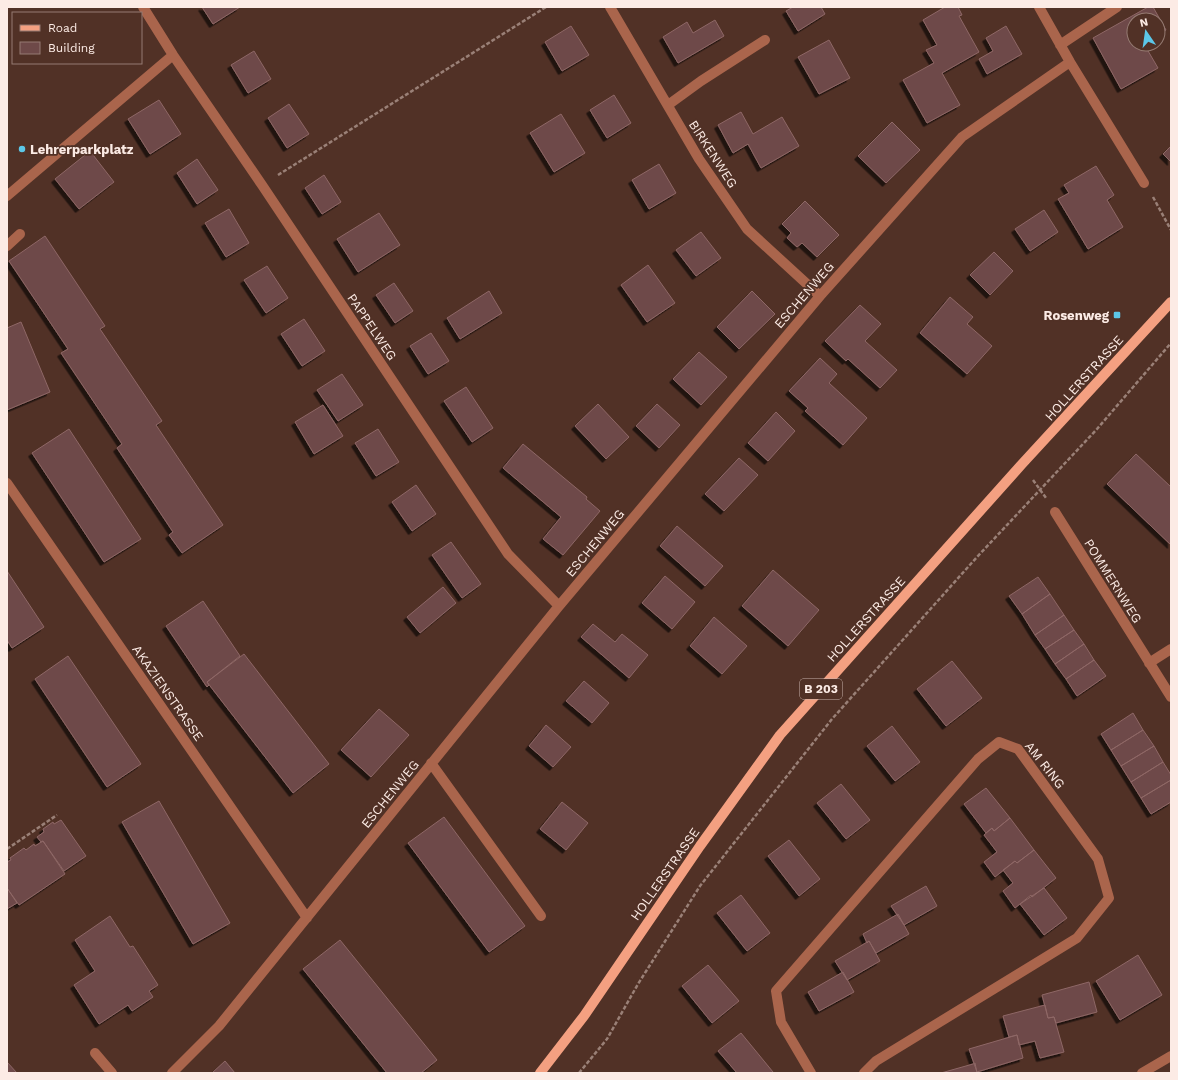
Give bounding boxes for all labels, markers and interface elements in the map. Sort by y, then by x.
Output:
legend [12,12,142,64]
north arrow [1126,12,1166,52]
text: N [1138,15,1149,30]
text: Road [48,21,77,35]
text: Building [48,41,95,55]
street label: BIRKENWEG [686,117,740,191]
place label: Lehrerparkplatz [30,142,134,157]
marker: Lehrerparkplatz [17,144,27,154]
street label: ESCHENWEG [771,259,837,331]
street label: PAPPELWEG [344,291,400,363]
place label: Rosenweg [1044,308,1110,323]
marker: Rosenweg [1112,310,1122,320]
street label: HOLLERSTRASSE [1042,332,1126,424]
street label: ESCHENWEG [563,506,627,580]
street label: POMMERNWEG [1081,536,1145,626]
street label: HOLLERSTRASSE [824,573,908,665]
street label: AKAZIENSTRASSE [129,642,207,744]
road number: B 203 [800,679,842,699]
street label: AM RING [1022,738,1068,792]
street label: ESCHENWEG [358,757,422,831]
street label: HOLLERSTRASSE [627,825,703,923]

